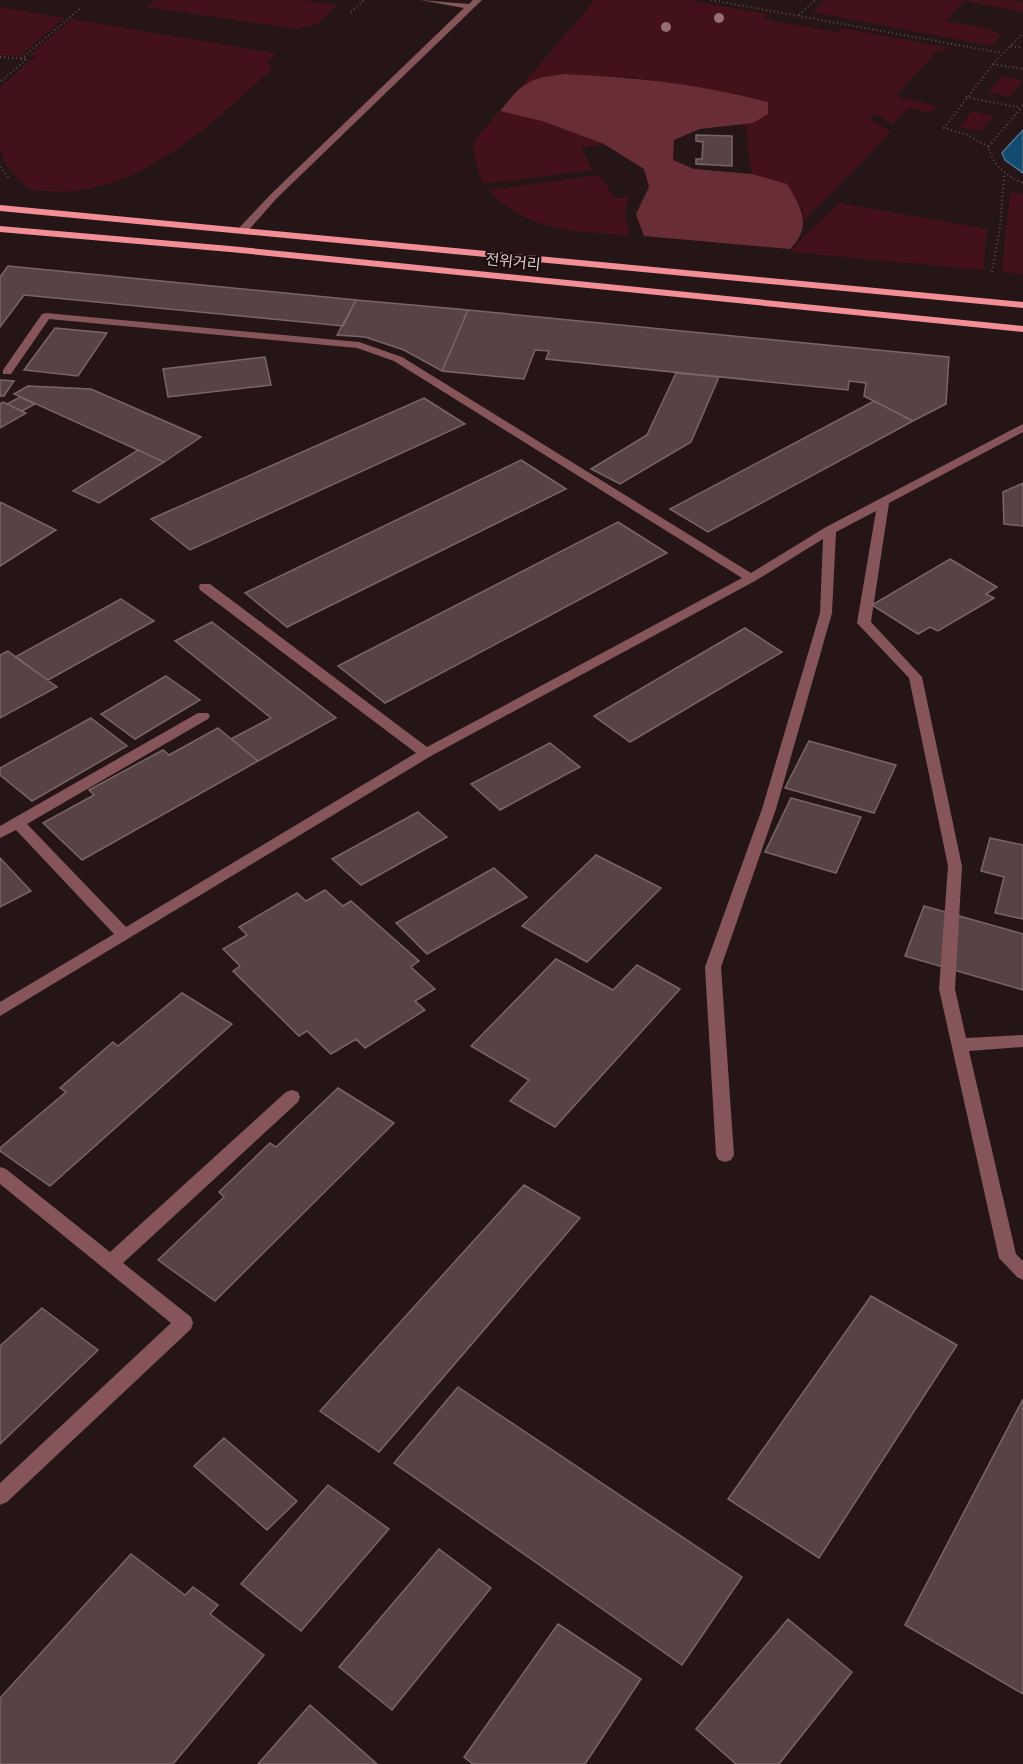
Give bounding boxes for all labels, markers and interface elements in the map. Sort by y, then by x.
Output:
street label: 전위거리 [484,251,541,276]

